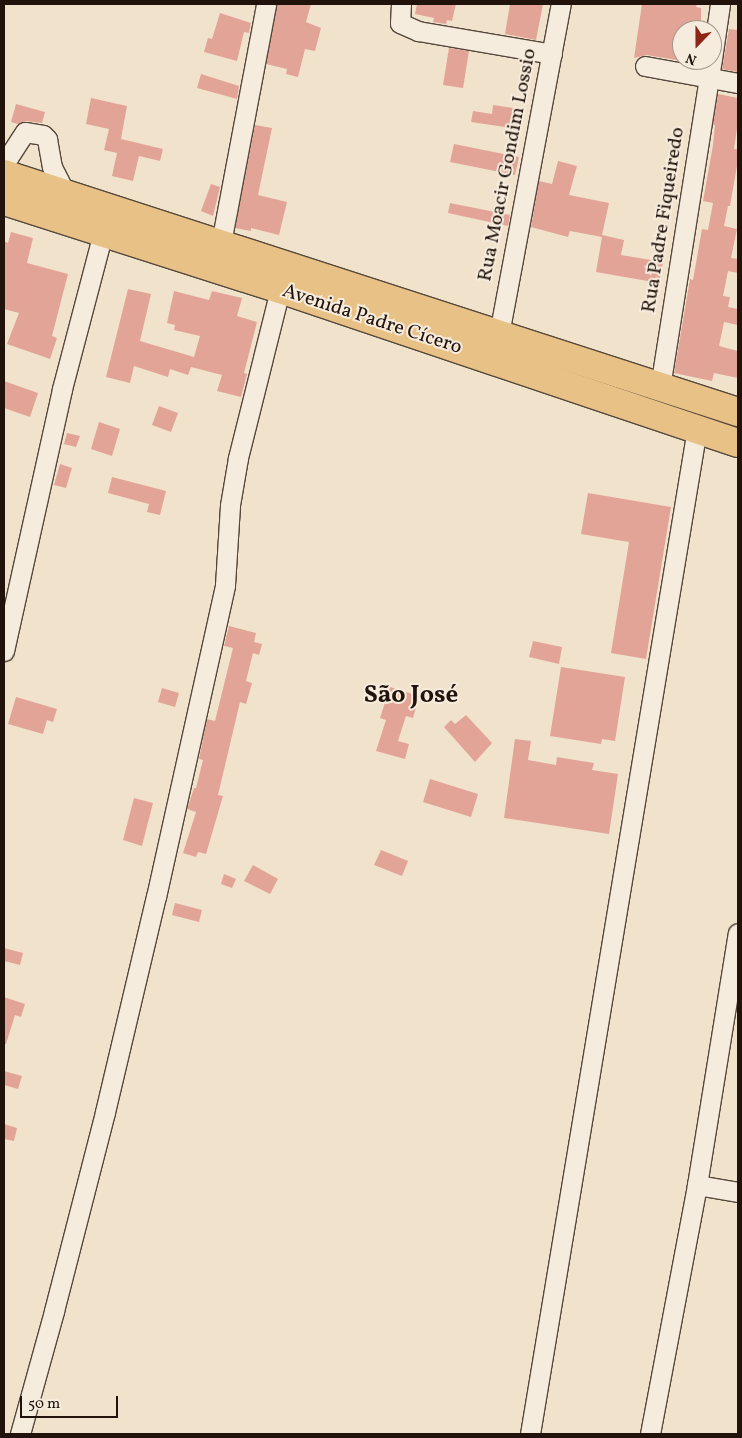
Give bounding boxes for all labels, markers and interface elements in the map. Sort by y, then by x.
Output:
north arrow [672,20,722,70]
street label: Rua Moacir Gondim Lossio [474,46,542,284]
text: N [683,48,700,69]
street label: Rua Padre Fiqueiredo [637,125,691,315]
street label: Avenida Padre Cícero [279,280,465,360]
district label: São José [364,681,458,711]
scale bar [22,1386,120,1418]
text: 50 m [28,1394,60,1415]

